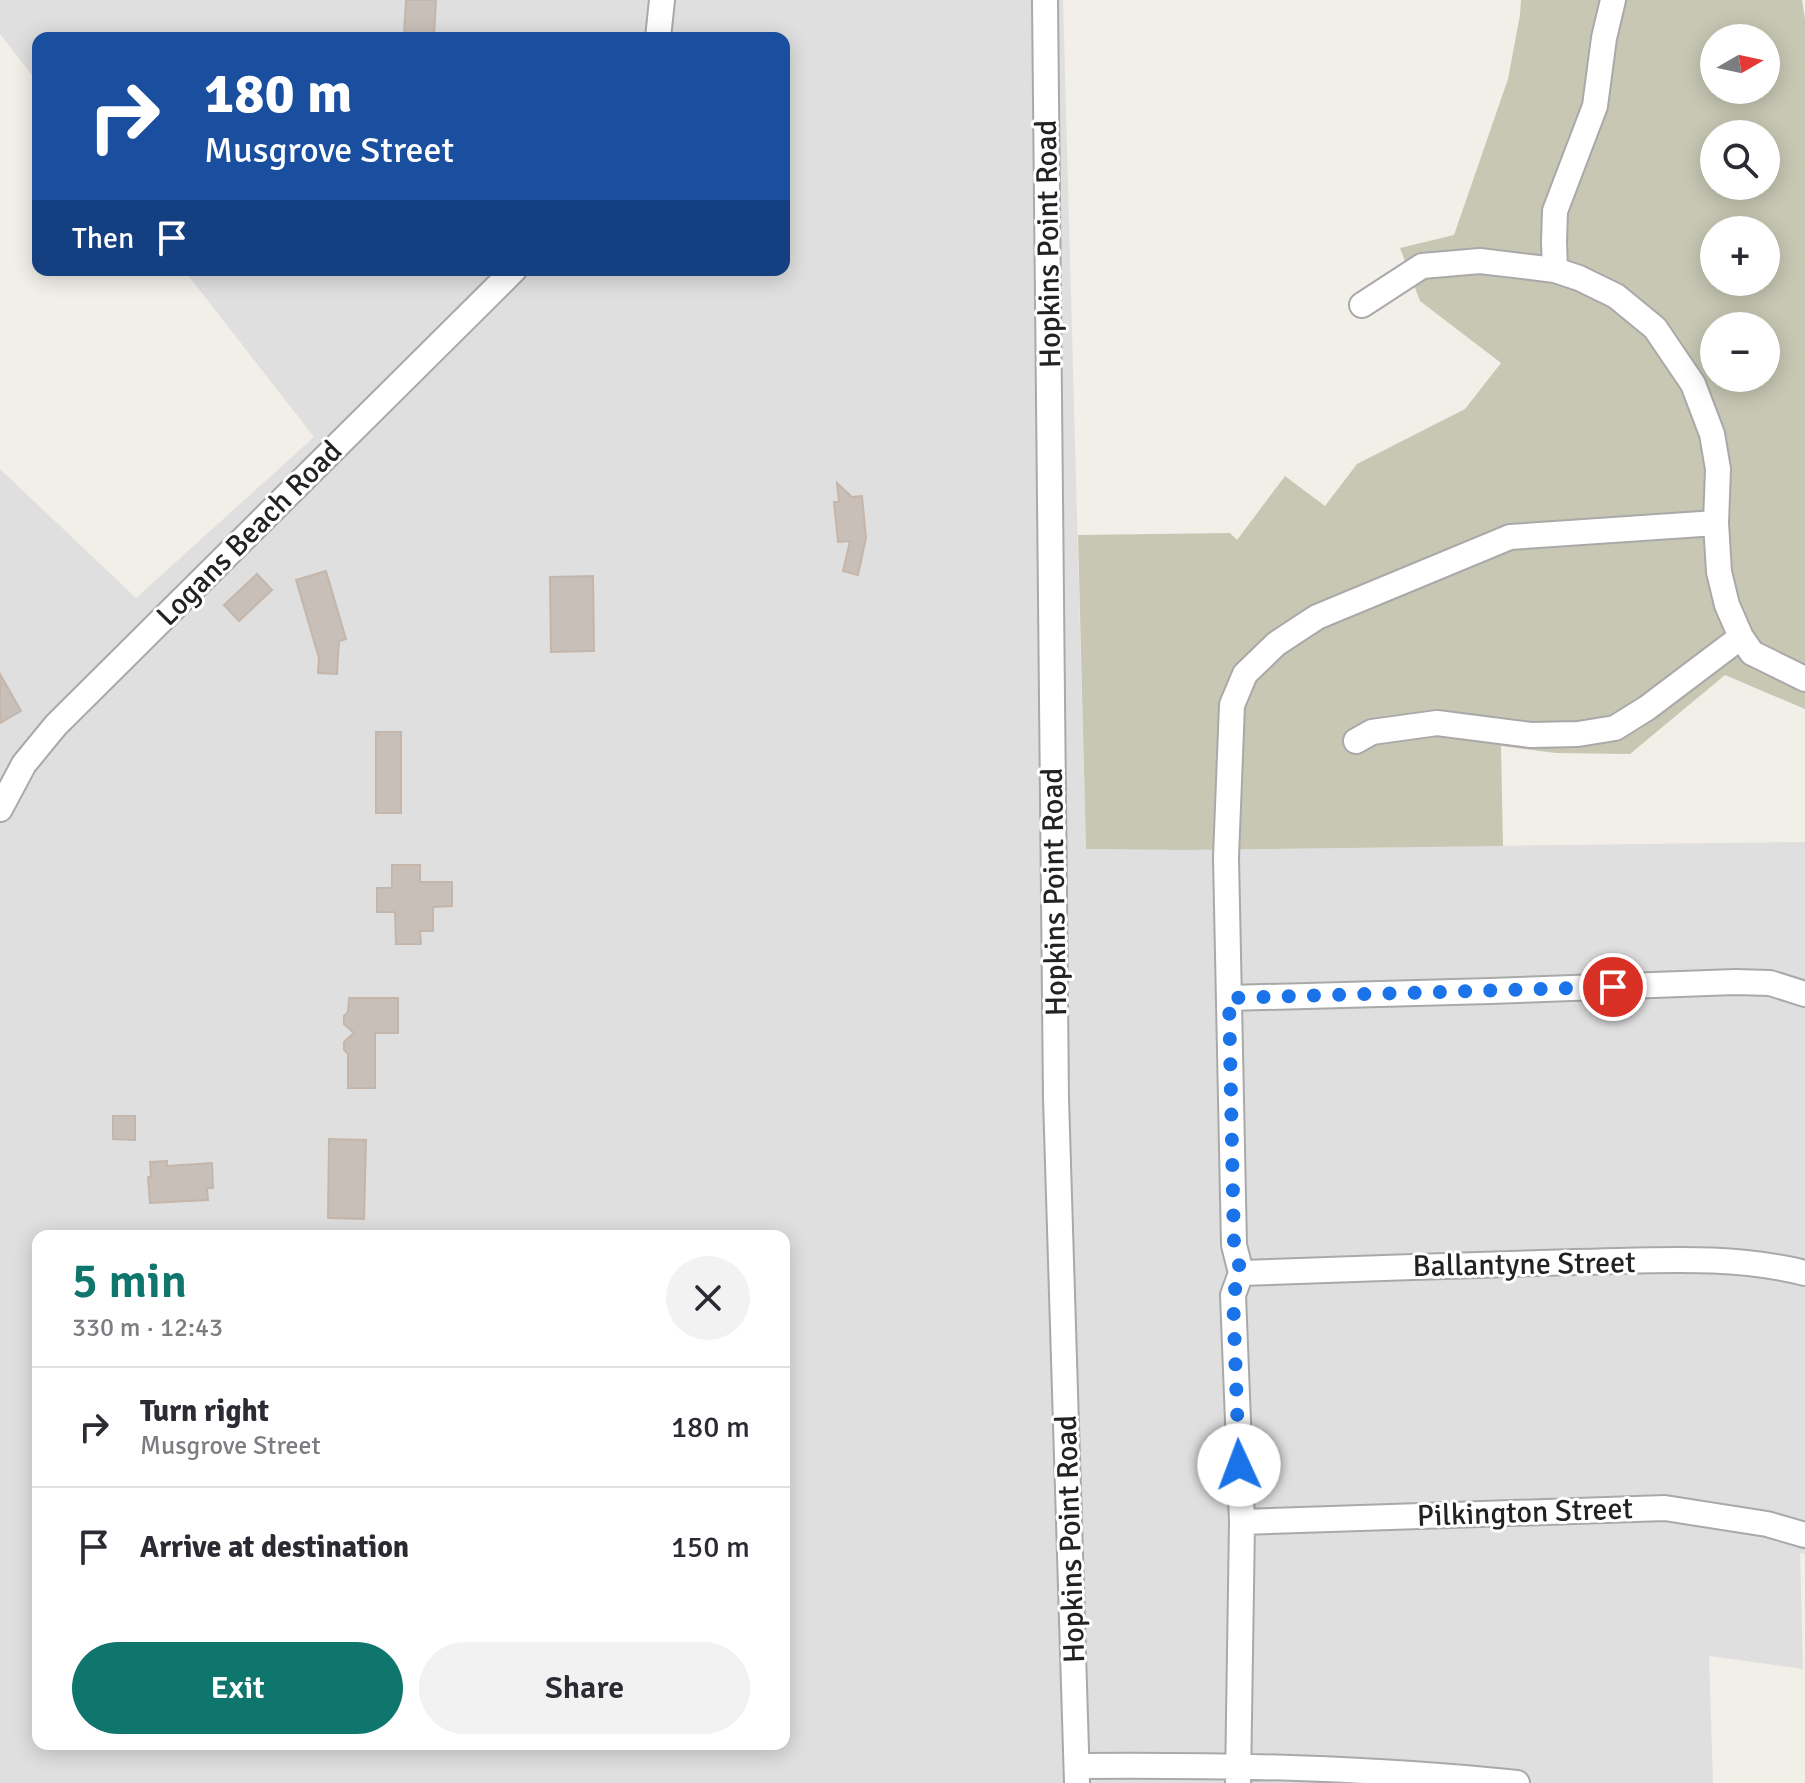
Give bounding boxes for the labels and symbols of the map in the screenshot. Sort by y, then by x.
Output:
north arrow [1700,24,1780,104]
street label: Hopkins Point Road [1028,119,1069,369]
street label: Logans Beach Road [149,433,350,634]
street label: Hopkins Point Road [1034,767,1075,1017]
pin [1579,953,1647,1021]
street label: Ballantyne Street [1412,1244,1636,1285]
street label: Hopkins Point Road [1048,1414,1093,1664]
position arrow [1197,1423,1281,1507]
street label: Pilkington Street [1416,1490,1634,1535]

